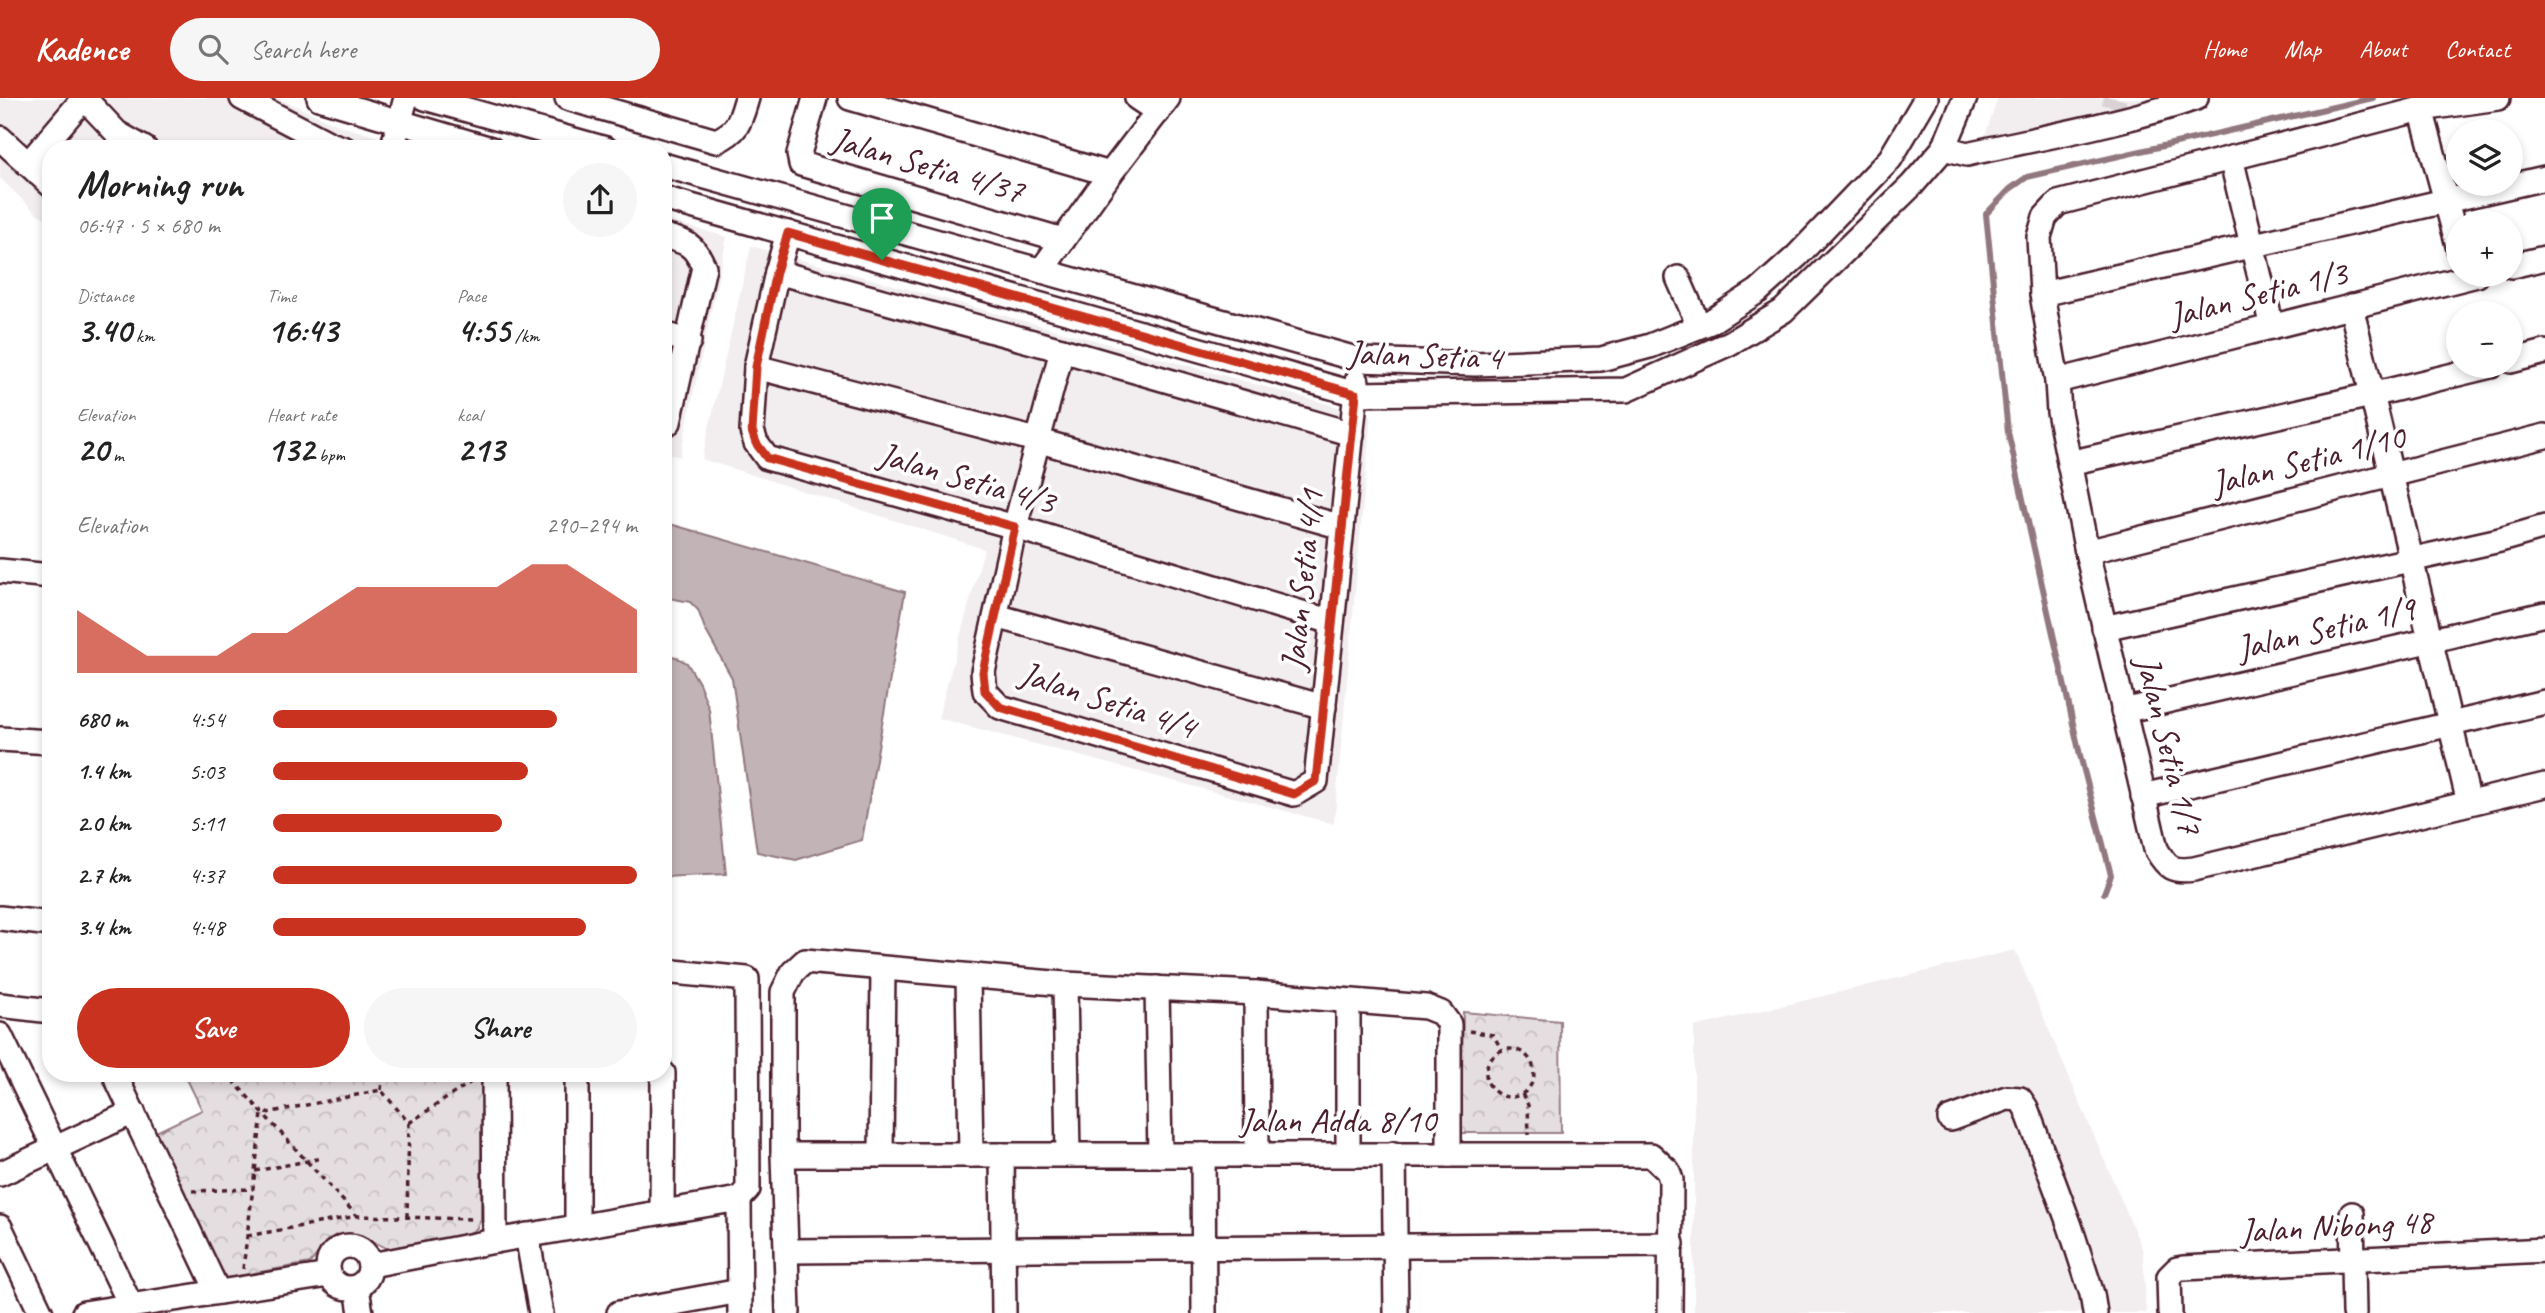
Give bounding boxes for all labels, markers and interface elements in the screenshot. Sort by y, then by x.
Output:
search box [170,18,660,81]
text: Kadence [35,28,128,70]
icon: search [194,30,232,68]
text: Search here [250,33,356,66]
text: Home [2203,34,2246,64]
text: Map [2284,34,2321,64]
text: About [2359,34,2407,64]
text: Contact [2445,34,2510,64]
street label: Jalan Setia 4/37 [825,116,1031,214]
map controls [2446,119,2523,378]
button: layers [2446,119,2523,196]
text: Morning run [77,161,243,208]
button: share [563,163,637,237]
pin [852,188,912,260]
icon: arrive [863,199,901,237]
button: + [2446,210,2523,287]
text: 06:47 · 5 × 680 m [77,211,220,240]
street label: Jalan Setia 1/3 [2162,250,2354,338]
text: Distance [77,284,134,308]
text: Time [267,284,296,308]
text: Pace [457,284,486,308]
button: − [2446,301,2523,378]
text: 3.40 [77,308,131,353]
text: 16:43 [267,308,338,353]
text: 4:55 [457,308,510,353]
text: km [131,324,154,348]
text: /km [510,324,540,348]
street label: Jalan Setia 4 [1345,330,1506,380]
text: Elevation [77,403,135,427]
text: Heart rate [267,403,336,427]
text: kcal [457,403,482,427]
street label: Jalan Setia 1/10 [2205,414,2412,506]
text: 20 [77,427,109,472]
text: 132 [267,427,314,472]
text: 213 [457,427,504,472]
street label: Jalan Setia 4/3 [871,431,1063,525]
text: m [109,443,124,467]
text: bpm [314,443,345,467]
street label: Jalan Setia 4/1 [1270,485,1334,675]
text: Elevation [77,511,148,540]
text: 290–294 m [546,511,637,540]
street label: Jalan Setia 1/9 [2230,585,2423,671]
street label: Jalan Setia 1/7 [2125,649,2213,841]
street label: Jalan Setia 4/4 [1013,650,1205,751]
text: 680 m [77,705,127,734]
text: 4:54 [189,705,225,734]
text: 1.4 km [77,757,131,786]
text: 5:03 [189,757,225,786]
text: 2.0 km [77,809,131,838]
text: 5:11 [189,809,225,838]
text: 2.7 km [77,861,130,890]
text: 4:37 [189,861,225,890]
text: 3.4 km [77,913,131,942]
text: 4:48 [189,913,225,942]
button: Save [77,988,350,1068]
button: Share [364,988,637,1068]
street label: Jalan Adda 8/10 [1238,1098,1439,1143]
street label: Jalan Nibong 48 [2237,1198,2436,1254]

